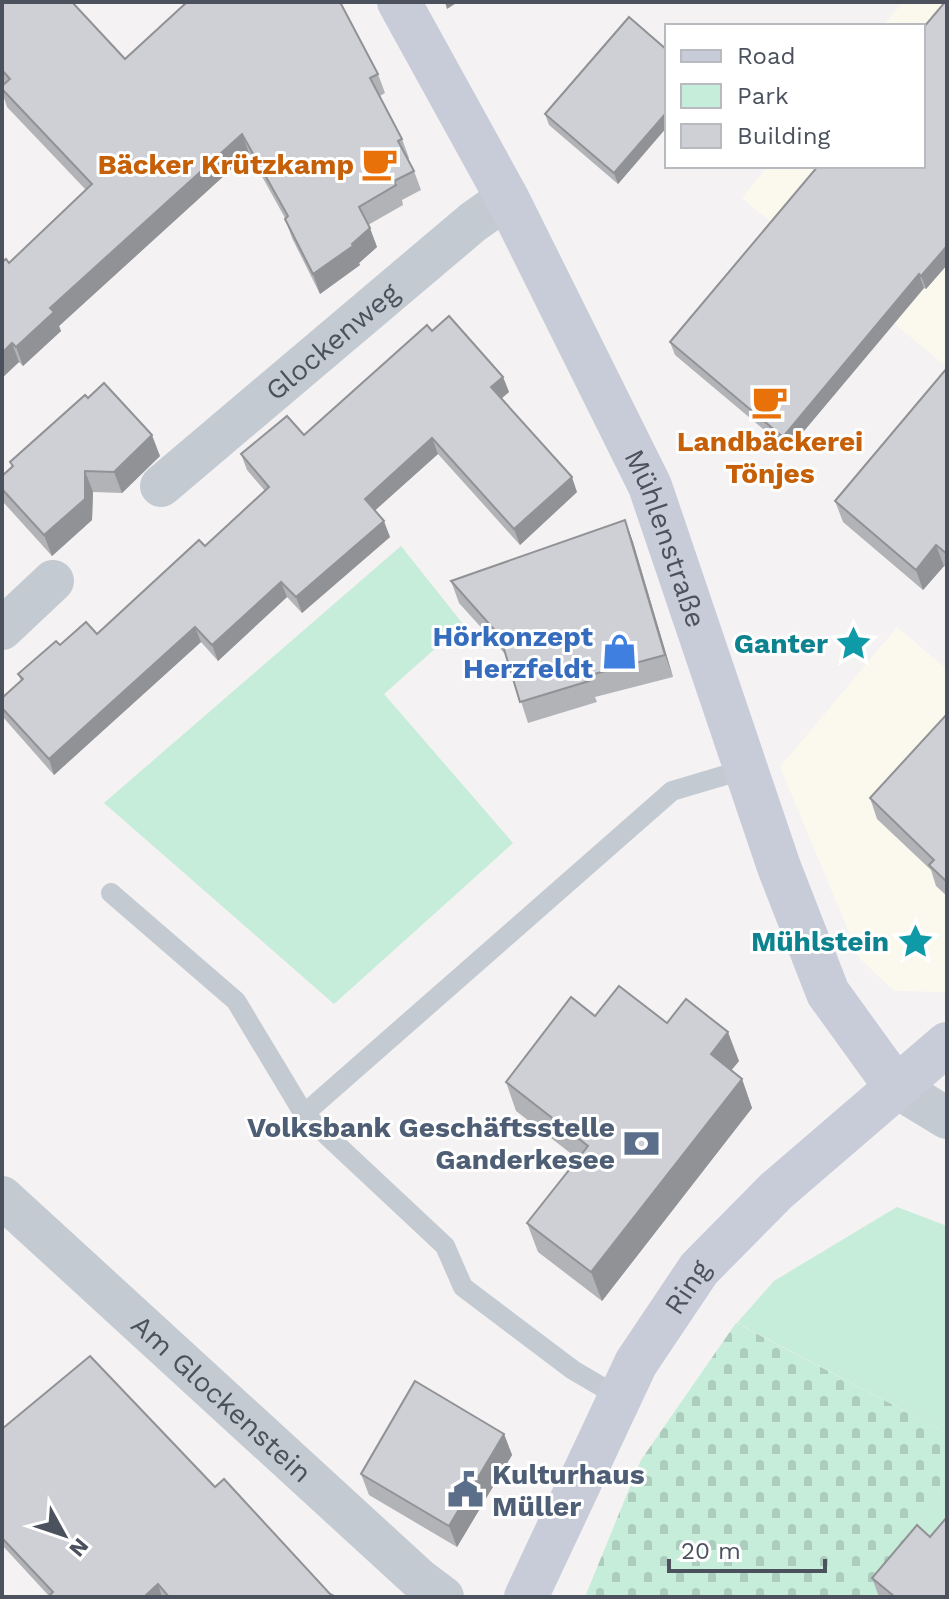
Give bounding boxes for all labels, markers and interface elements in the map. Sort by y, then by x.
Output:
legend [665,24,925,168]
text: Road [737,42,796,70]
text: Park [737,82,789,110]
text: Building [737,122,830,150]
cafe icon: Bäcker Krützkamp [361,145,399,183]
place label: Bäcker Krützkamp [97,148,354,181]
street label: Glockenweg [259,276,405,407]
cafe icon: Landbäckerei Tönjes [751,382,789,420]
place label: Landbäckerei Tönjes [677,425,863,490]
street label: Mühlenstraße [618,444,713,632]
place label: Hörkonzept Herzfeldt [432,620,593,685]
place icon: Ganter [835,624,873,662]
place label: Ganter [734,627,828,660]
shop icon: Hörkonzept Herzfeldt [600,633,638,671]
place icon: Mühlstein [896,922,934,960]
place label: Mühlstein [751,925,889,958]
place label: Volksbank Geschäftsstelle Ganderkesee [247,1111,615,1176]
bank icon: Volksbank Geschäftsstelle Ganderkesee [622,1124,660,1162]
street label: Ring [657,1254,717,1320]
street label: Am Glockenstein [125,1308,319,1489]
place label: Kulturhaus Müller [492,1458,645,1523]
public building icon: Kulturhaus Müller [447,1471,485,1509]
north arrow [24,1495,104,1575]
scale bar [669,1523,825,1573]
text: N [64,1533,94,1562]
text: 20 m [681,1537,741,1565]

